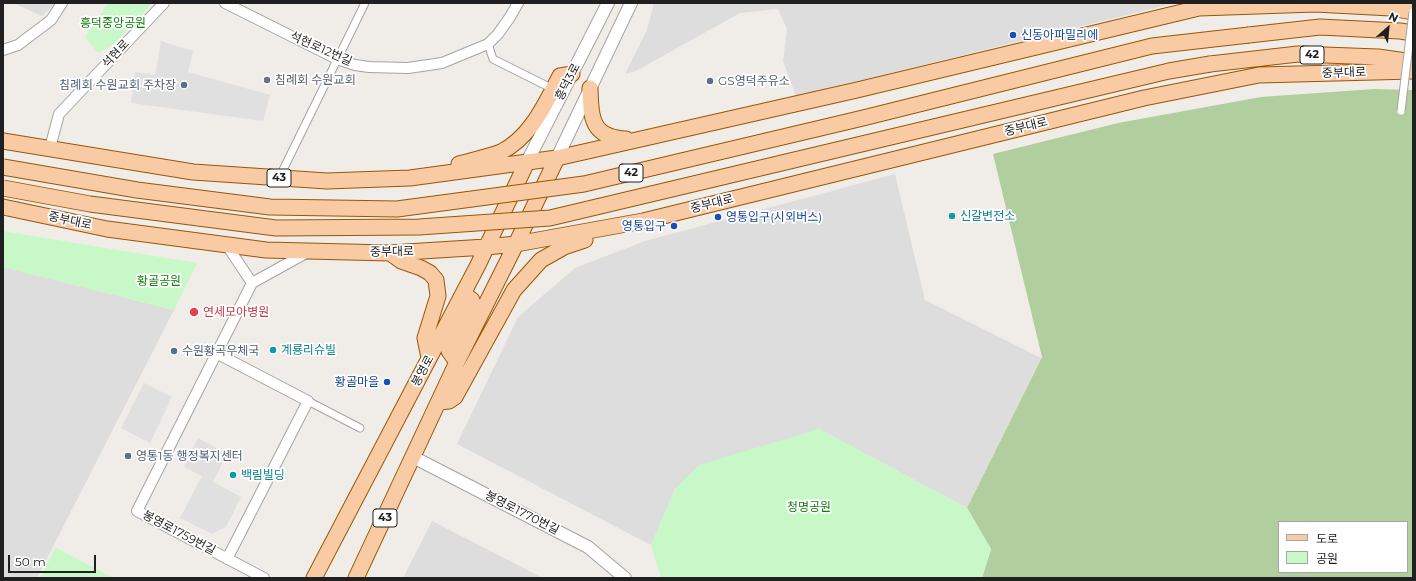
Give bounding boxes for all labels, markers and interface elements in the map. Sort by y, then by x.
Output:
north arrow [1368,8,1408,48]
text: N [1386,9,1401,26]
park label: 흥덕중앙공원 [80,16,146,30]
place label: 신동아파밀리에 [1021,28,1098,42]
street label: 석현로12번길 [288,29,354,69]
marker: 신동아파밀리에 [1008,30,1018,40]
street label: 석현로 [99,37,133,71]
road number: 42 [1300,46,1324,64]
street label: 흥덕3로 [553,61,583,103]
street label: 중부대로 [1322,65,1366,81]
place label: 침례회 수원교회 [275,73,355,87]
place label: GS영덕주유소 [718,74,790,88]
marker: 침례회 수원교회 [262,75,272,85]
marker: GS영덕주유소 [705,76,715,86]
place label: 침례회 수원교회 주차장 [59,78,176,92]
marker: 침례회 수원교회 주차장 [179,80,189,90]
street label: 중부대로 [1003,115,1049,139]
road number: 42 [619,164,643,182]
road number: 43 [267,169,291,187]
street label: 중부대로 [689,192,735,216]
street label: 중부대로 [47,209,93,233]
place label: 신갈변전소 [960,209,1015,223]
place label: 영통입구(시외버스) [726,210,822,224]
marker: 신갈변전소 [947,211,957,221]
marker: 영통입구(시외버스) [713,212,723,222]
place label: 영통입구 [622,219,666,233]
marker: 영통입구 [669,221,679,231]
street label: 중부대로 [370,244,414,260]
park label: 황골공원 [137,274,181,288]
place label: 연세모아병원 [203,305,269,319]
marker: 연세모아병원 [188,306,200,318]
place label: 계룡리슈빌 [281,343,336,357]
place label: 수원황곡우체국 [182,344,259,358]
marker: 계룡리슈빌 [268,345,278,355]
marker: 수원황곡우체국 [169,346,179,356]
street label: 봉영로 [409,353,437,389]
place label: 황골마을 [335,375,379,389]
marker: 황골마을 [382,377,392,387]
place label: 영통1동 행정복지센터 [136,449,243,463]
marker: 영통1동 행정복지센터 [123,451,133,461]
place label: 백림빌딩 [241,468,285,482]
marker: 백림빌딩 [228,470,238,480]
street label: 봉영로1770번길 [482,488,562,538]
park label: 청명공원 [787,500,831,514]
street label: 봉영로1759번길 [140,508,218,558]
road number: 43 [373,509,397,527]
legend [1278,521,1408,573]
text: 도로 [1316,531,1338,546]
scale bar [10,547,98,573]
text: 공원 [1316,551,1338,566]
text: 50 m [15,554,46,569]

